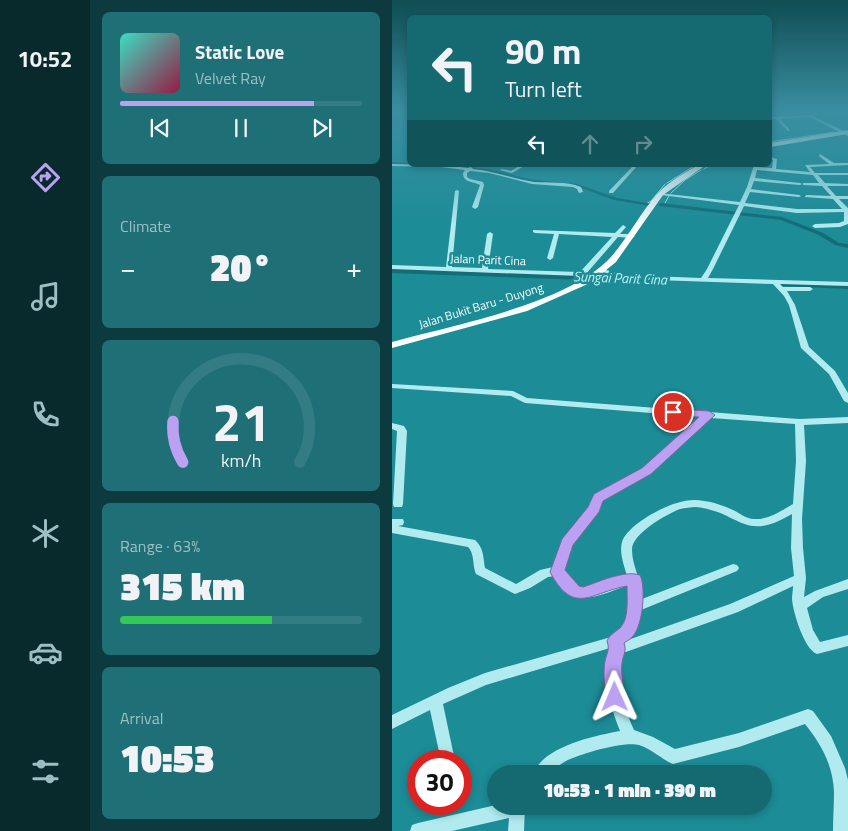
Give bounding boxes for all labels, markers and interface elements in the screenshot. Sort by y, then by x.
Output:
text: 90 m [505,24,581,78]
icon: left [422,35,487,100]
text: Static Love [195,37,284,66]
text: 10:52 [18,42,72,76]
text: Velvet Ray [195,66,266,90]
text: Turn left [505,72,582,106]
icon: previous [146,114,174,142]
icon: pause [227,114,255,142]
icon: next [308,114,336,142]
icon: left [523,130,551,158]
icon: ahead [576,130,604,158]
icon: right [629,130,657,158]
icon: directions [28,160,63,195]
text: Climate [120,214,171,238]
text: 20° [210,238,272,296]
text: − [120,246,136,289]
text: + [346,246,362,289]
street label: Jalan Parit Cina [450,249,526,270]
water label: Sungai Parit Cina [573,265,668,290]
street label: Jalan Bukit Baru - Duyong [416,277,546,334]
icon: music [28,279,63,314]
text: 21 [212,382,270,461]
pin [652,391,694,433]
icon: phone [28,397,63,432]
icon: arrive [659,398,687,426]
text: km/h [221,447,261,474]
icon: climate [28,516,63,551]
text: Range · 63% [120,534,200,558]
text: 315 km [120,557,245,615]
icon: car [28,635,63,670]
position arrow [588,670,640,722]
text: Arrival [120,706,163,730]
text: 10:53 [120,729,215,787]
speed limit sign: 30 [407,750,472,815]
icon: filters [28,754,63,789]
text: 10:53 · 1 min · 390 m [543,775,716,804]

